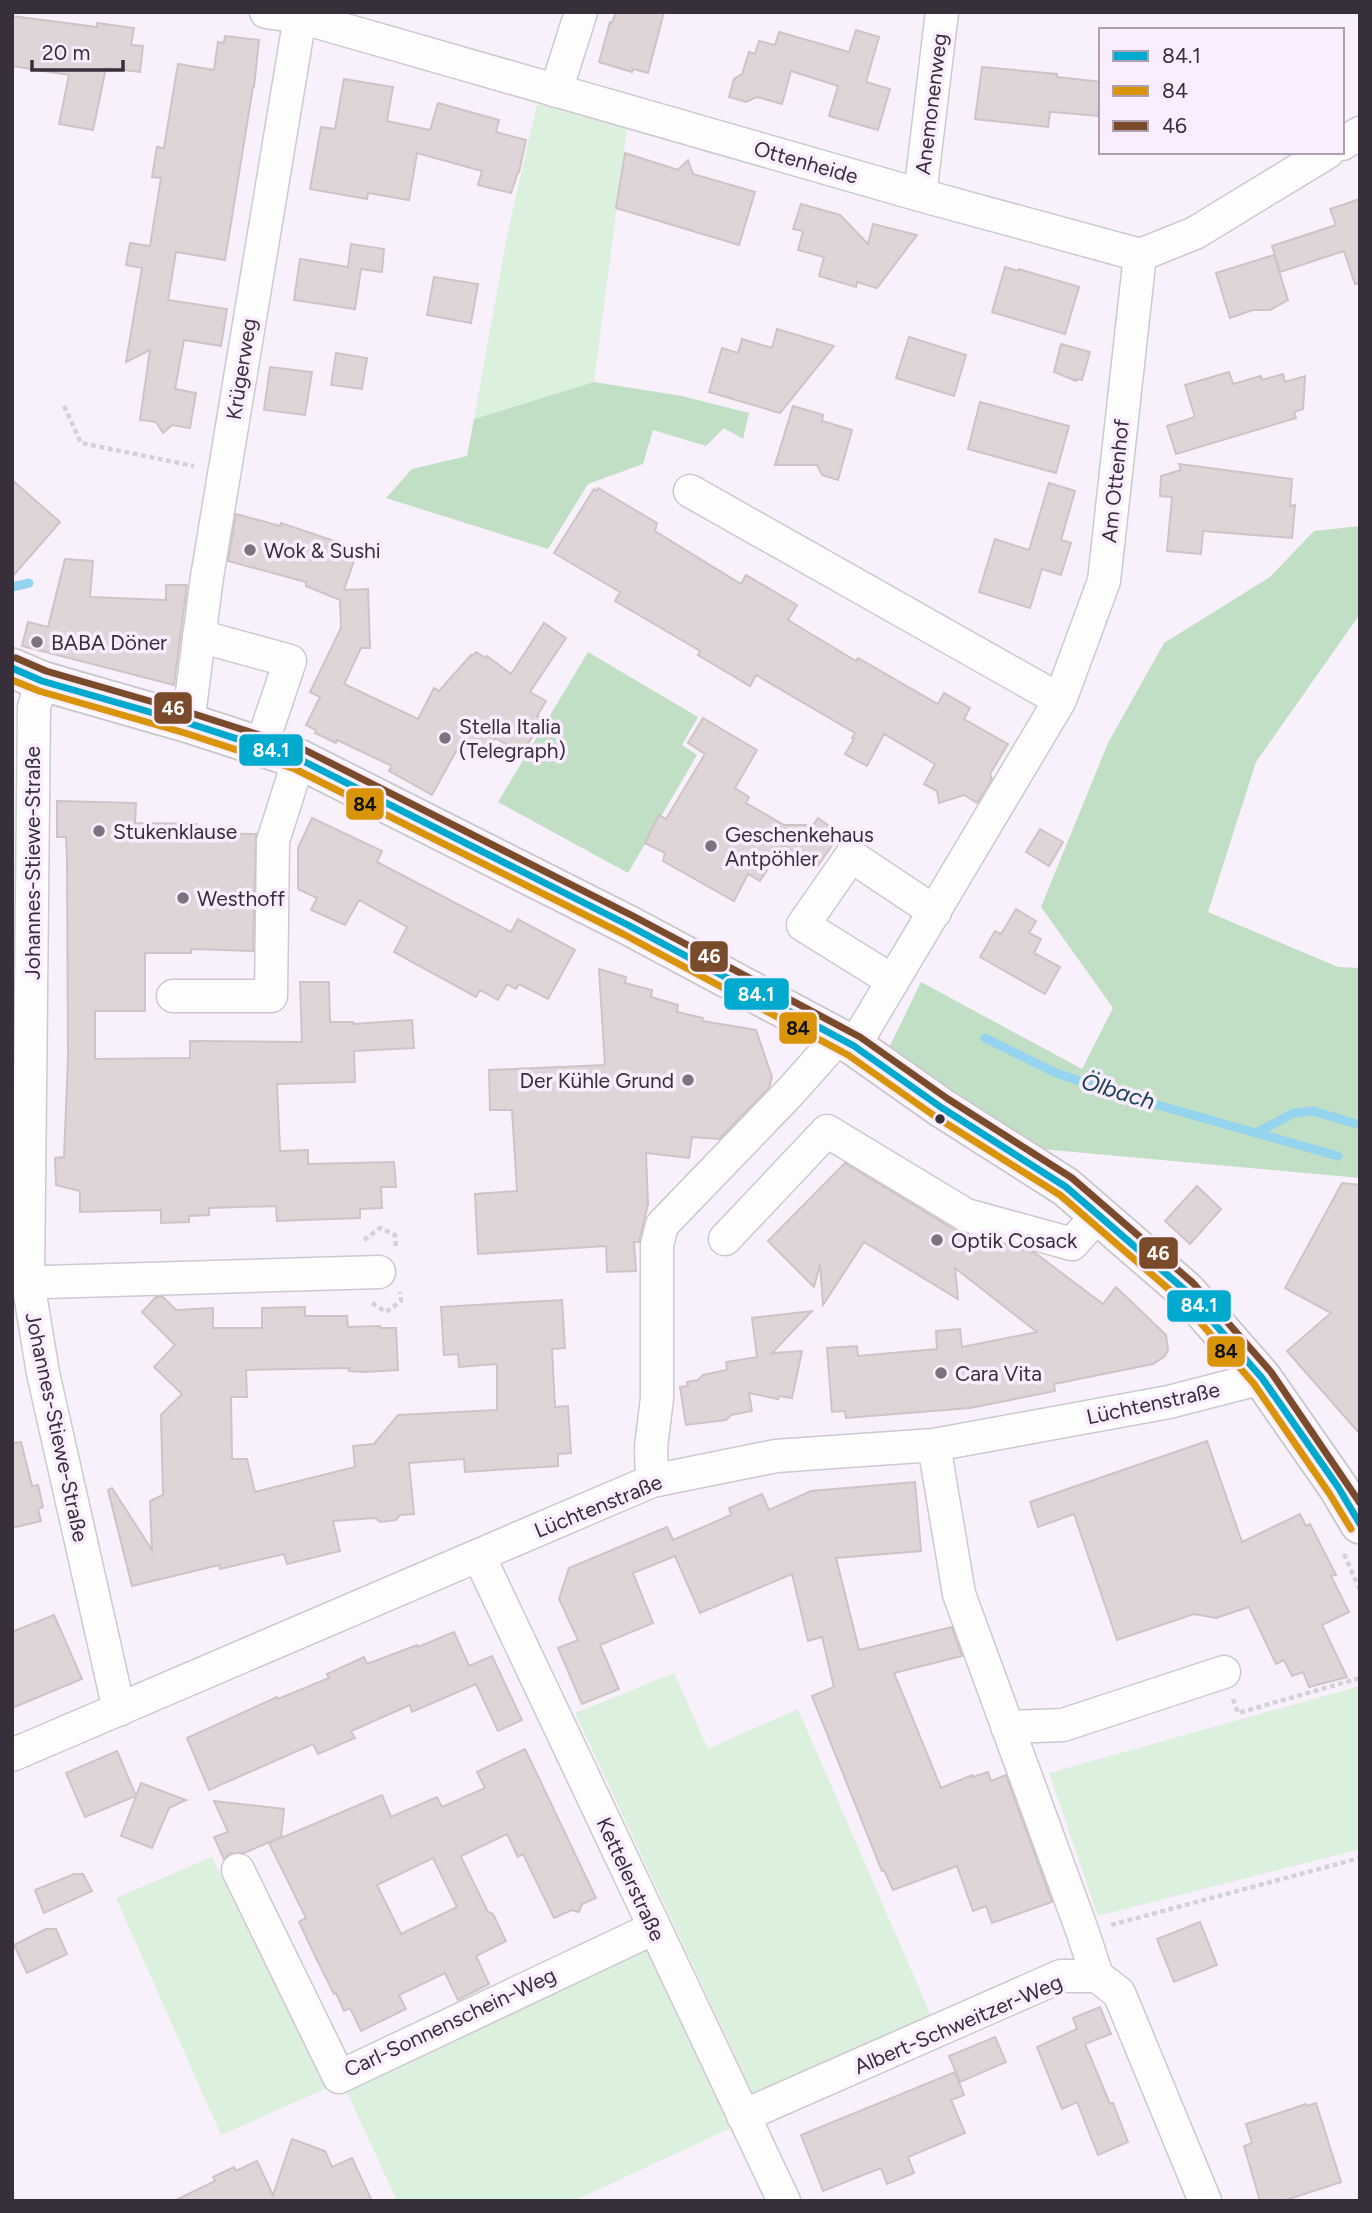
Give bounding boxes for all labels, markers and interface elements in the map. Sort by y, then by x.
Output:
scale bar [32,28,122,72]
legend [1099,28,1344,154]
street label: Anemonenweg [910,32,952,176]
text: 20 m [42,40,90,65]
text: 84.1 [1162,43,1201,68]
text: 84 [1162,78,1188,103]
text: 46 [1162,113,1187,138]
street label: Ottenheide [751,135,861,189]
street label: Krügerweg [221,316,261,422]
street label: Am Ottenhof [1096,418,1134,544]
place label: Wok & Sushi [264,538,381,563]
marker: Wok & Sushi [242,542,258,558]
place label: BABA Döner [51,630,167,655]
marker: BABA Döner [29,634,45,650]
line badge: 46 [153,691,193,725]
text: 46 [161,697,185,720]
place label: Stella Italia (Telegraph) [459,714,566,763]
marker: Stella Italia (Telegraph) [437,730,453,746]
line badge: 84.1 [238,733,304,767]
text: 84.1 [253,739,289,762]
street label: Johannes-Stiewe-Straße [20,746,45,980]
line badge: 84 [345,787,385,821]
text: 84 [353,793,377,816]
place label: Stukenklause [113,819,237,844]
place label: Geschenkehaus Antpöhler [725,822,874,871]
marker: Stukenklause [91,823,107,839]
marker: Geschenkehaus Antpöhler [703,838,719,854]
place label: Westhoff [197,886,285,911]
marker: Westhoff [175,890,191,906]
line badge: 46 [689,940,729,973]
text: 46 [697,945,721,968]
line badge: 84.1 [723,977,790,1011]
text: 84.1 [738,983,774,1006]
line badge: 84 [778,1011,818,1045]
text: 84 [786,1017,810,1040]
water label: Ölbach [1078,1067,1158,1115]
place label: Der Kühle Grund [520,1068,674,1093]
marker: Der Kühle Grund [680,1072,696,1088]
unlabelled marker [933,1112,947,1126]
place label: Optik Cosack [951,1228,1078,1253]
marker: Optik Cosack [929,1232,945,1248]
line badge: 46 [1138,1236,1179,1270]
text: 46 [1146,1242,1170,1265]
line badge: 84.1 [1166,1289,1232,1323]
text: 84.1 [1181,1294,1217,1317]
street label: Johannes-Stiewe-Straße [20,1310,94,1544]
line badge: 84 [1206,1335,1246,1368]
text: 84 [1214,1340,1238,1363]
place label: Cara Vita [955,1361,1042,1386]
marker: Cara Vita [933,1365,949,1381]
street label: Lüchtenstraße [1084,1377,1222,1429]
street label: Lüchtenstraße [530,1469,666,1543]
street label: Kettelerstraße [591,1813,671,1945]
street label: Carl-Sonnenschein-Weg [340,1962,560,2082]
street label: Albert-Schweitzer-Weg [850,1969,1066,2079]

